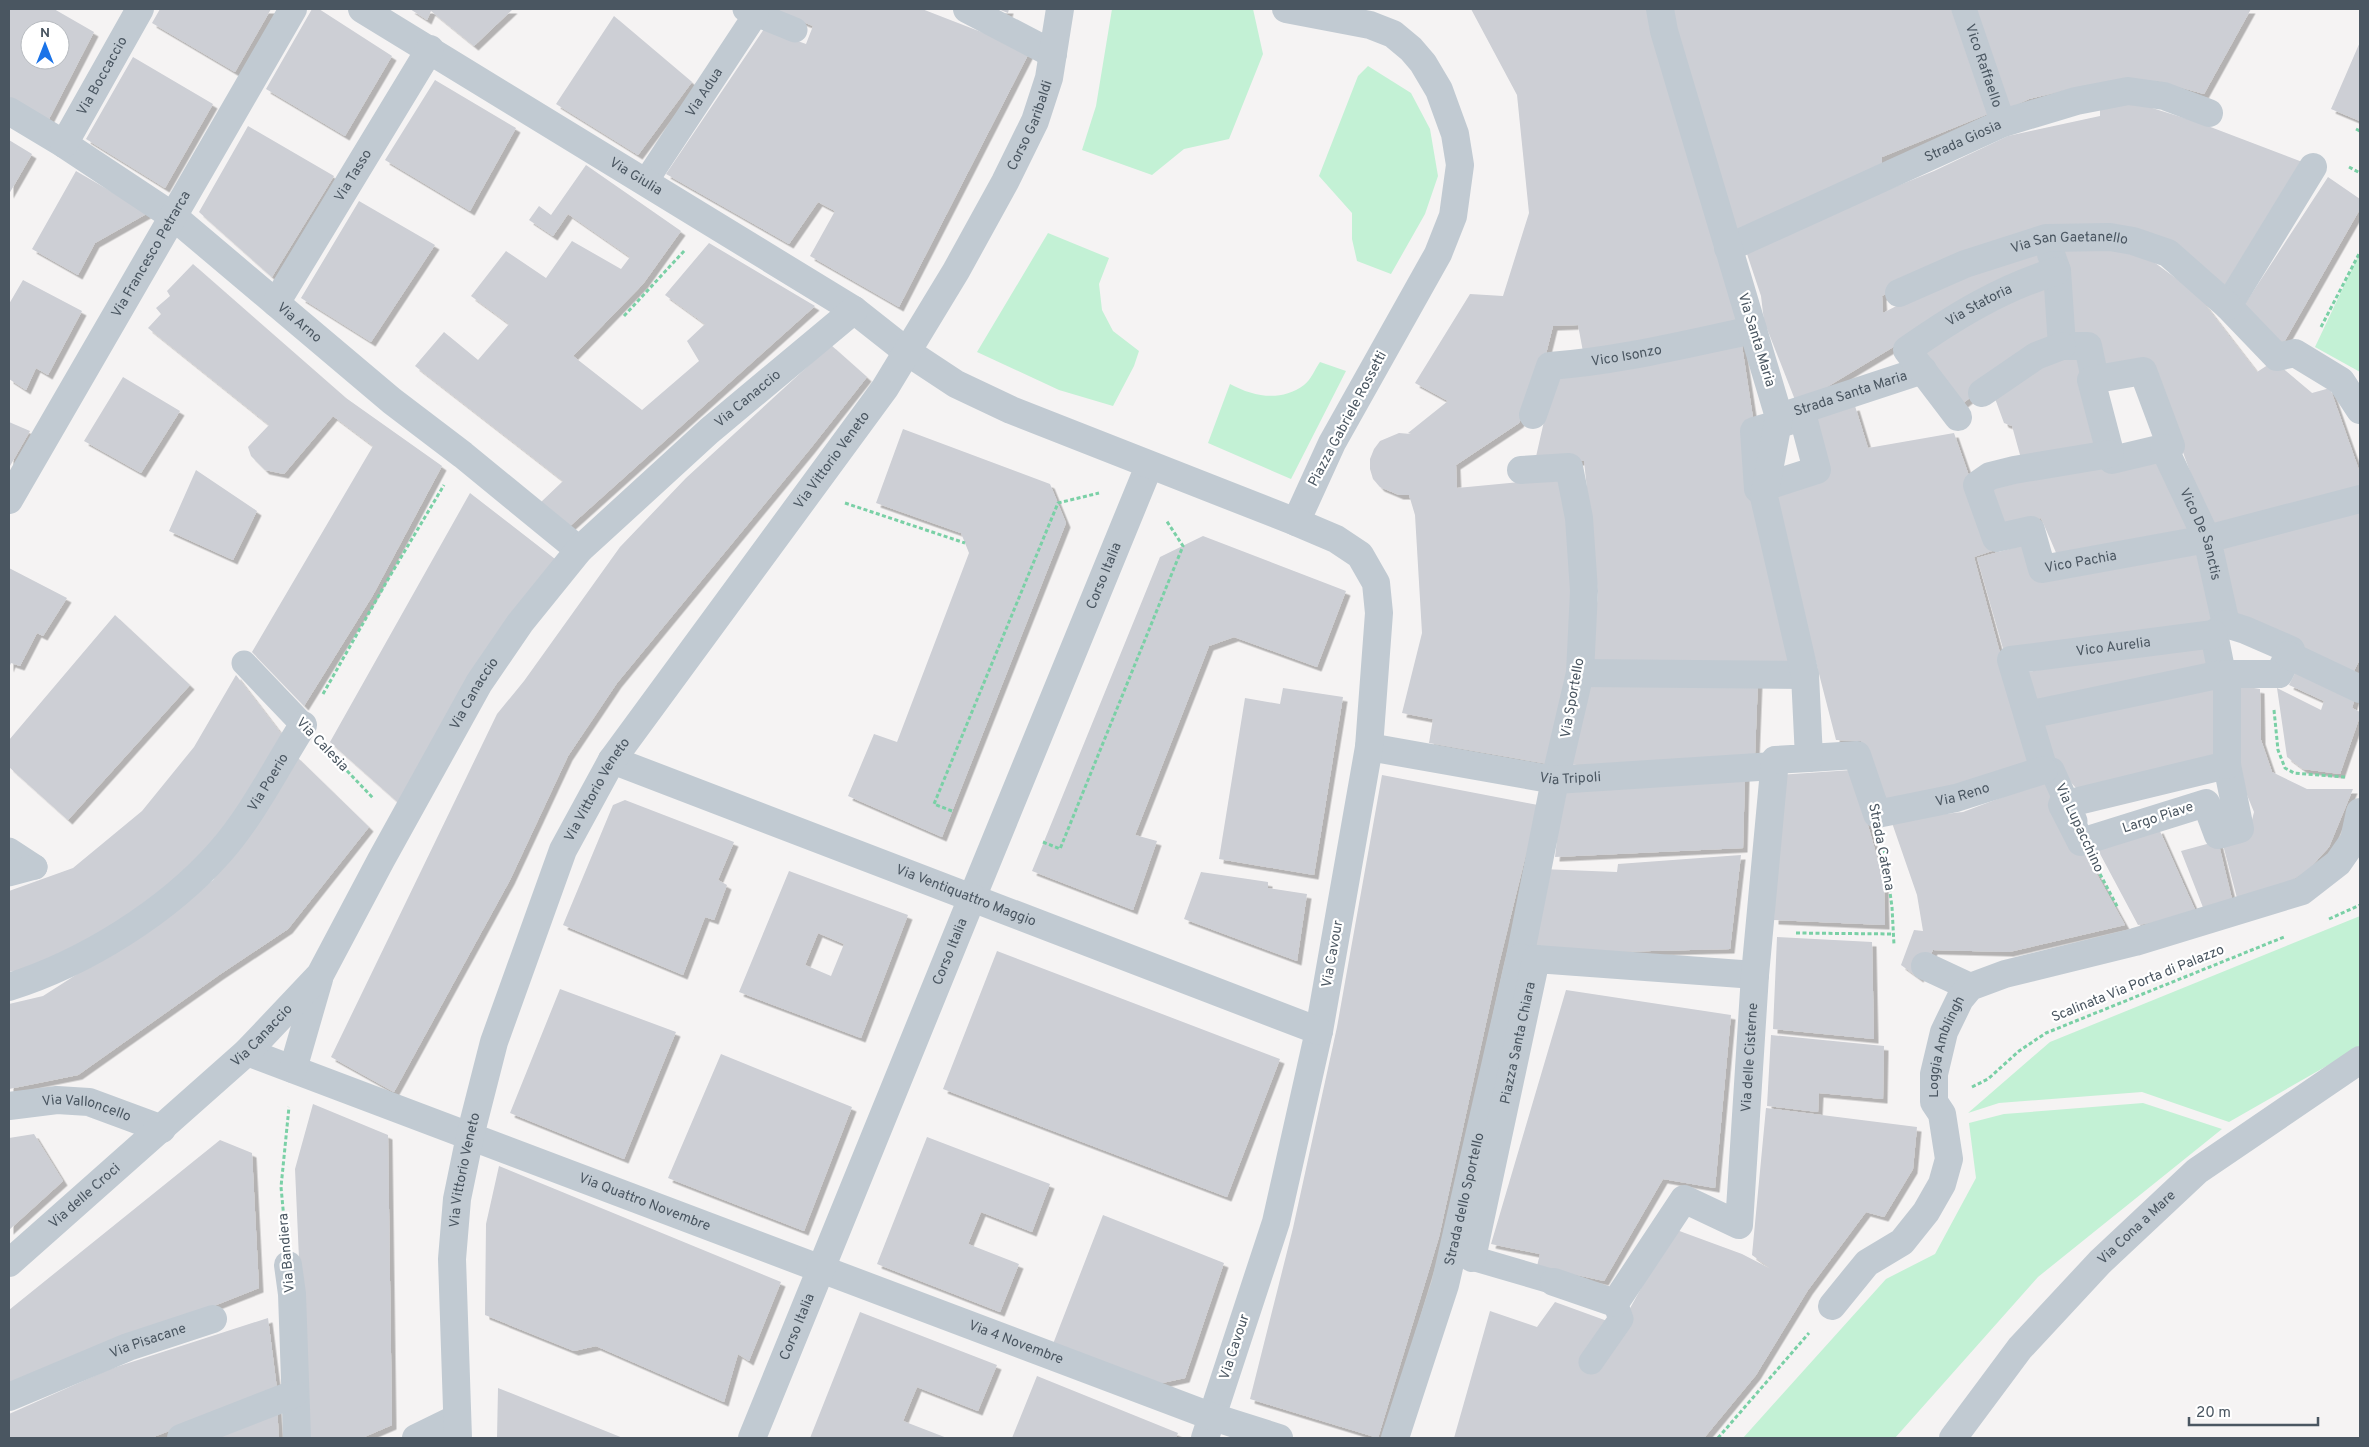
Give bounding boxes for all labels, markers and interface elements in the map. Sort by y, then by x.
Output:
north arrow [20,20,70,70]
street label: Vico Raffaello [1961,22,2006,110]
text: N [40,25,50,42]
street label: Via Boccaccio [73,33,131,118]
street label: Via Adua [682,65,727,120]
street label: Corso Garibaldi [1003,78,1056,173]
street label: Strada Giosia [1922,116,2004,166]
street label: Via Tasso [331,146,376,205]
street label: Via Giulia [606,154,665,199]
street label: Via Francesco Petrarca [108,188,194,320]
street label: Via San Gaetanello [2009,228,2130,257]
street label: Via Statoria [1943,280,2015,330]
street label: Via Santa Maria [1734,291,1778,389]
street label: Via Arno [273,299,325,347]
street label: Vico Isonzo [1590,341,1663,370]
street label: Piazza Gabriele Rossetti [1305,348,1391,490]
street label: Via Canaccio [711,366,785,431]
street label: Strada Santa Maria [1792,367,1909,420]
street label: Via Vittorio Veneto [791,408,874,512]
street label: Vico De Sanctis [2176,485,2224,582]
street label: Corso Italia [1083,540,1125,612]
street label: Vico Pachia [2043,547,2118,577]
street label: Vico Aurelia [2075,634,2152,660]
street label: Via Canaccio [446,654,502,733]
street label: Via Sportello [1558,656,1588,739]
street label: Via Calesia [292,715,352,775]
street label: Via Vittorio Veneto [561,734,634,845]
street label: Via Poerio [244,750,292,815]
street label: Via Tripoli [1538,769,1601,789]
street label: Via Reno [1934,779,1992,810]
street label: Via Lupacchino [2051,781,2107,875]
street label: Largo Piave [2120,799,2196,837]
street label: Strada Catena [1864,802,1898,892]
street label: Via Ventiquattro Maggio [893,861,1039,930]
street label: Corso Italia [929,916,971,988]
street label: Via Cavour [1319,918,1347,989]
street label: Scalinata Via Porta di Palazzo [2049,941,2227,1026]
street label: Piazza Santa Chiara [1497,980,1539,1106]
street label: Loggia Amblingh [1926,993,1969,1098]
street label: Via Canaccio [227,1001,296,1071]
street label: Via delle Cisterne [1738,1002,1762,1113]
street label: Via Valloncello [41,1091,134,1125]
street label: Via Vittorio Veneto [446,1111,484,1228]
street label: Strada dello Sportello [1441,1131,1488,1267]
street label: Via delle Croci [45,1160,124,1232]
street label: Via Quattro Novembre [576,1170,713,1235]
street label: Via Cona a Mare [2094,1187,2179,1268]
street label: Via Bandiera [275,1212,299,1294]
street label: Corso Italia [776,1291,819,1363]
street label: Via Cavour [1216,1311,1254,1382]
street label: Via 4 Novembre [966,1317,1066,1368]
street label: Via Pisacane [107,1320,188,1362]
scale bar [2189,1394,2318,1426]
text: 20 m [2196,1404,2231,1423]

